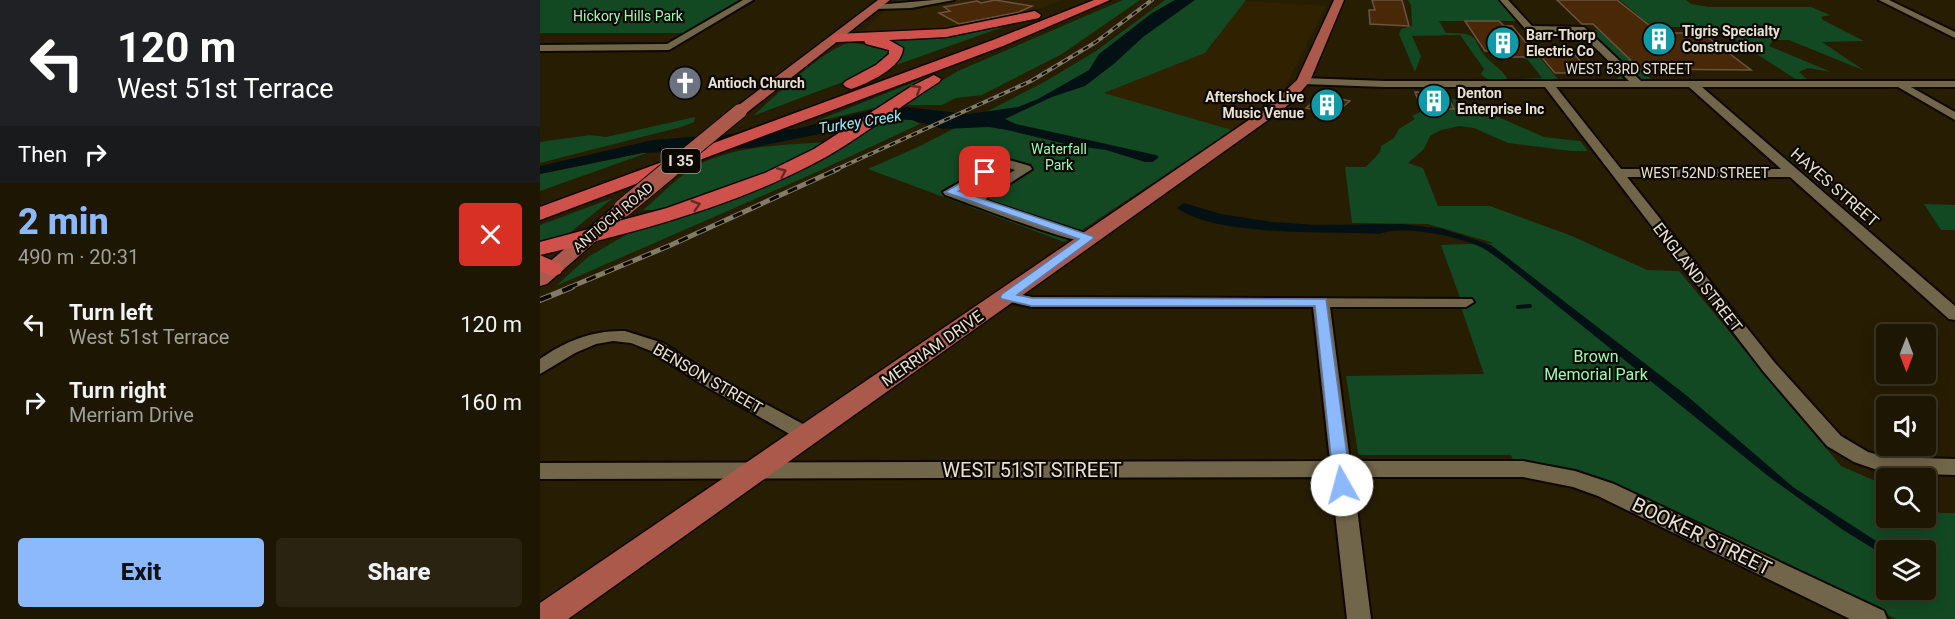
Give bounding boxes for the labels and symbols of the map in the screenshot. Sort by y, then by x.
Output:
park label: Hickory Hills Park [573,8,684,24]
building icon: Tigris Specialty Construction [1641,21,1677,57]
place label: Tigris Specialty Construction [1682,23,1781,55]
building icon: Barr-Thorp Electric Co [1485,25,1521,61]
place label: Barr-Thorp Electric Co [1526,27,1596,59]
street label: WEST 53RD STREET [1566,61,1693,77]
church icon: Antioch Church [667,65,703,101]
place label: Antioch Church [708,75,805,91]
building icon: Denton Enterprise Inc [1416,83,1452,119]
one-way arrow [911,84,921,96]
place label: Denton Enterprise Inc [1457,85,1544,117]
building icon: Aftershock Live Music Venue [1309,87,1345,123]
place label: Aftershock Live Music Venue [1205,89,1304,121]
water label: Turkey Creek [817,106,903,137]
park label: Waterfall Park [1031,141,1087,173]
street label: HAYES STREET [1787,144,1883,231]
pin [959,146,1010,197]
road number: I 35 [662,149,700,173]
street label: WEST 52ND STREET [1641,165,1770,181]
one-way arrow [775,168,786,180]
street label: ANTIOCH ROAD [570,179,656,255]
one-way arrow [690,199,701,212]
street label: ENGLAND STREET [1649,219,1746,336]
street label: MERRIAM DRIVE [878,306,987,391]
north arrow [1876,324,1936,384]
street label: BENSON STREET [650,339,766,418]
park label: Brown Memorial Park [1544,347,1649,384]
position arrow [1310,453,1374,517]
street label: WEST 51ST STREET [942,458,1122,482]
street label: BOOKER STREET [1628,492,1776,580]

